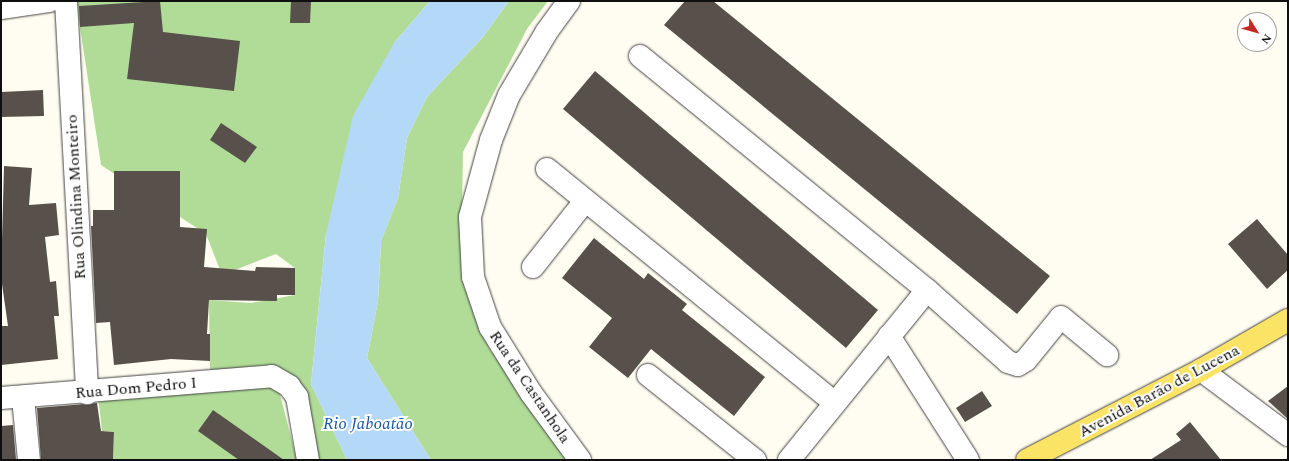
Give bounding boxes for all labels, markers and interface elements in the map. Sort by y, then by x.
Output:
north arrow [1237,12,1277,52]
text: N [1257,30,1276,48]
street label: Rua Olindina Monteiro [62,114,90,280]
street label: Rua da Castanhola [485,327,575,447]
street label: Avenida Barão de Lucena [1075,340,1243,442]
street label: Rua Dom Pedro I [74,373,198,403]
water label: Rio Jaboatão [323,415,413,435]

